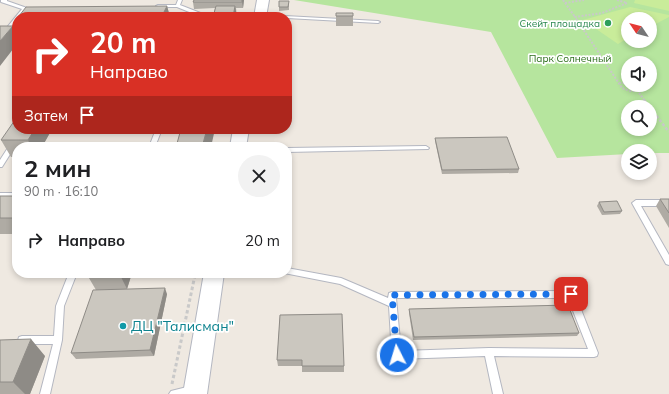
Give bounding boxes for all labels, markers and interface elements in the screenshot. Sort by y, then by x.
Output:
north arrow [621,12,657,48]
map controls [621,12,657,180]
place label: Скейт площадка [519,17,600,30]
marker: Скейт площадка [603,18,613,28]
text: 20 m [90,25,156,60]
icon: right [24,28,76,80]
park label: Парк Солнечный [529,52,611,65]
button: sound [621,56,657,92]
text: Направо [90,60,168,83]
button: search [621,100,657,136]
icon: arrive [76,104,98,126]
text: Затем [24,106,68,125]
button: layers [621,144,657,180]
text: 2 мин [24,153,91,183]
button: close [238,155,280,197]
text: 90 m · 16:10 [24,183,98,199]
icon: right [24,229,46,251]
text: Направо [58,231,125,250]
text: 20 m [245,231,280,250]
pin [554,277,588,311]
icon: arrive [560,283,582,305]
place label: ДЦ "Талисман" [131,317,234,335]
marker: ДЦ "Талисман" [118,321,128,331]
position arrow [376,334,418,376]

